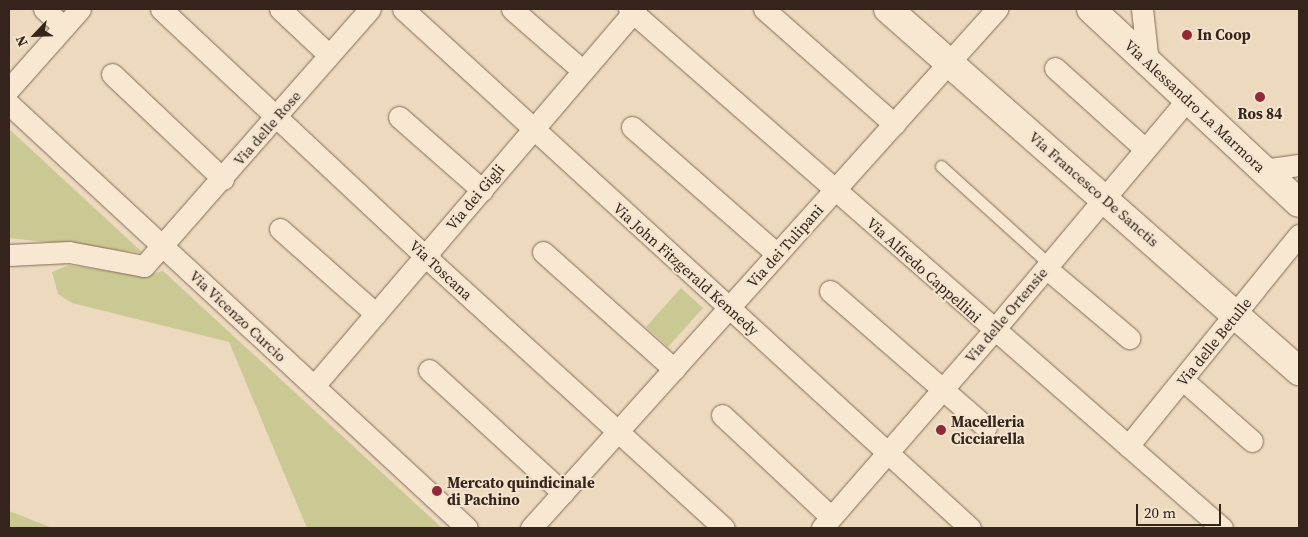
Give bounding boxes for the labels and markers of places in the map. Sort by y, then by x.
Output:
place label: In Coop [1197,26,1251,44]
marker: In Coop [1181,29,1193,41]
marker: Ros 84 [1254,91,1266,103]
place label: Ros 84 [1238,105,1282,123]
place label: Macelleria Cicciarella [951,412,1025,447]
marker: Macelleria Cicciarella [935,424,947,436]
place label: Mercato quindicinale di Pachino [447,473,595,508]
marker: Mercato quindicinale di Pachino [431,485,443,497]

